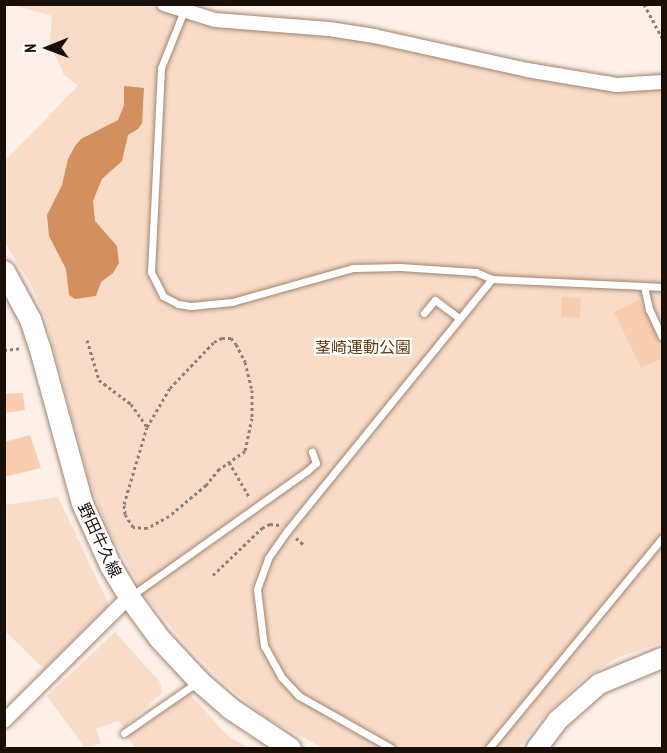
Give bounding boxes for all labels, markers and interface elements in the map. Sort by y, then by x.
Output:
north arrow [18,18,78,78]
text: N [20,44,40,53]
park label: 茎崎運動公園 [315,337,411,357]
street label: 野田牛久線 [74,500,126,580]

